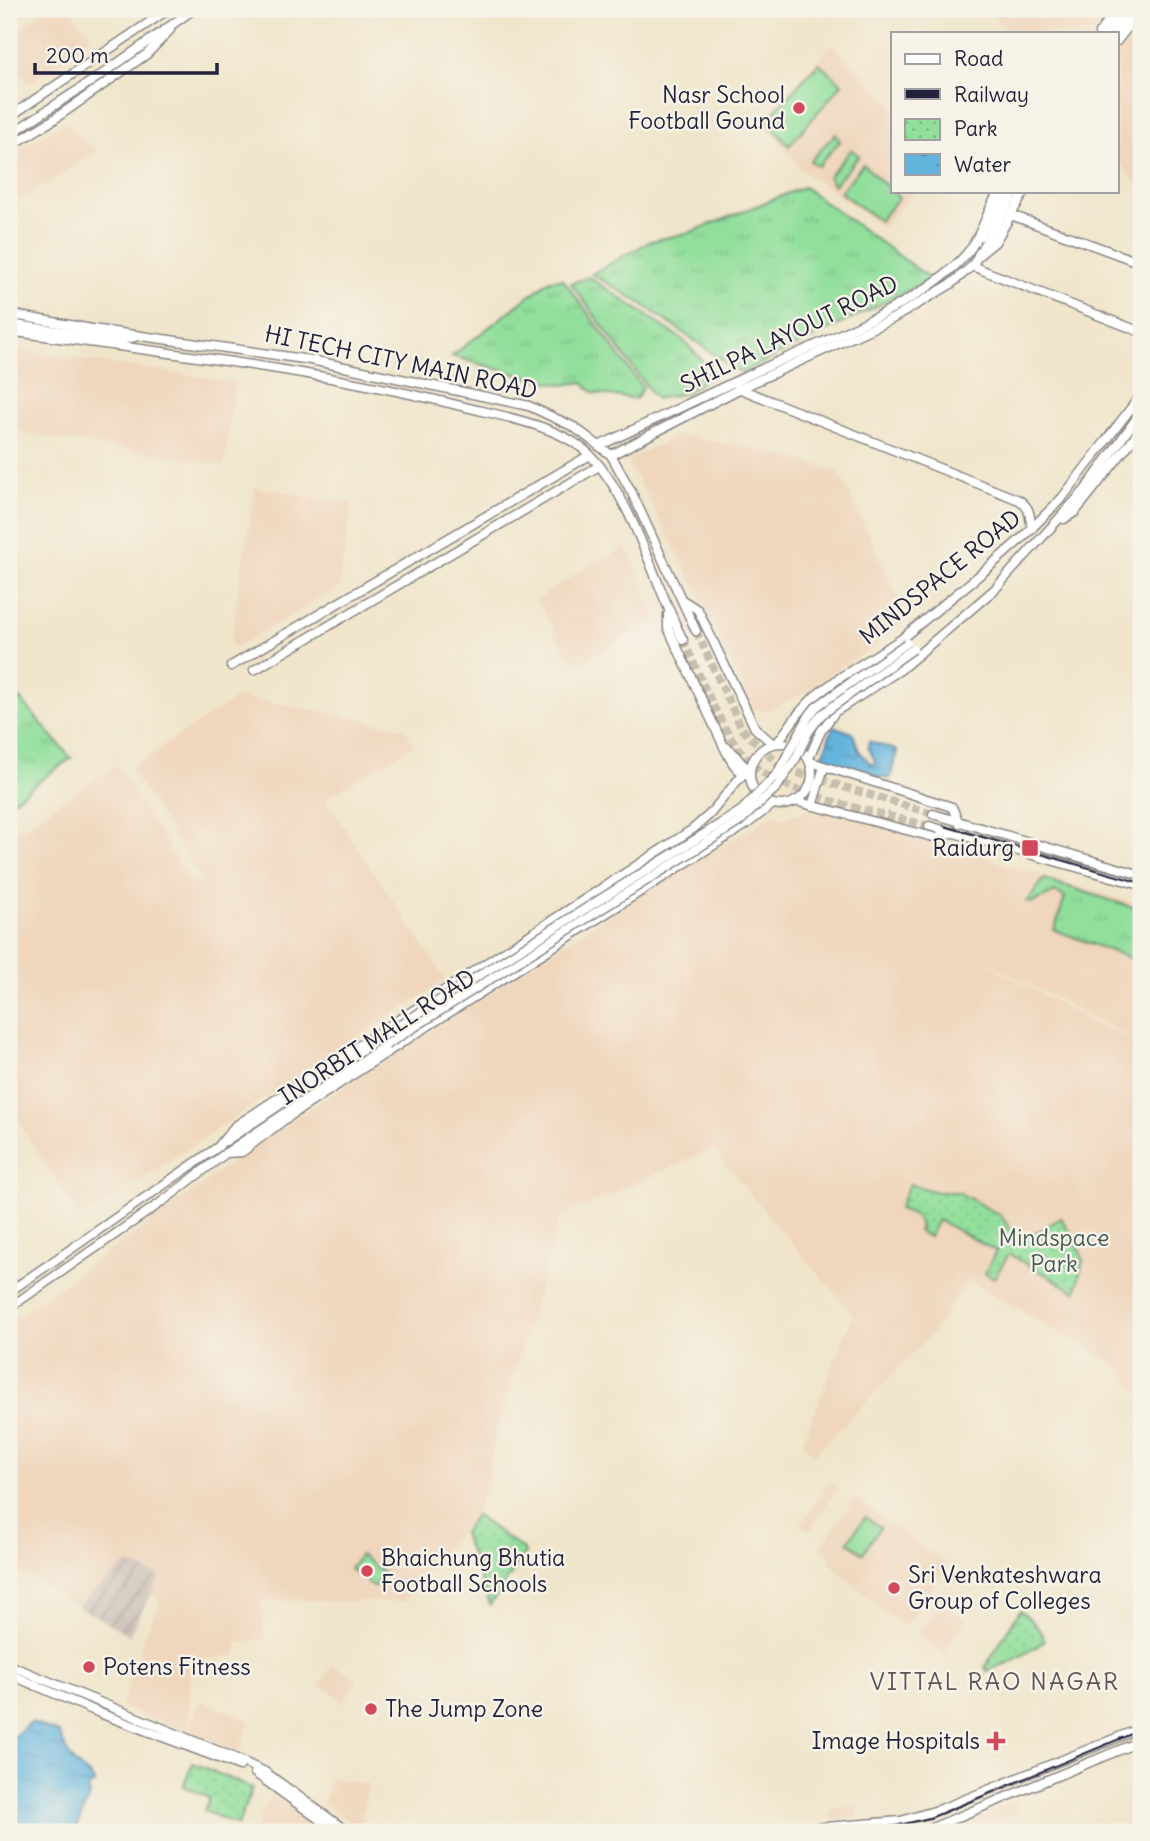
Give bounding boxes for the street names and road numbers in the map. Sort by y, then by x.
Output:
street label: SHILPA LAYOUT ROAD [675,268,902,399]
street label: HI TECH CITY MAIN ROAD [262,318,540,405]
street label: MINDSPACE ROAD [853,503,1026,650]
street label: INORBIT MALL ROAD [273,962,480,1111]

